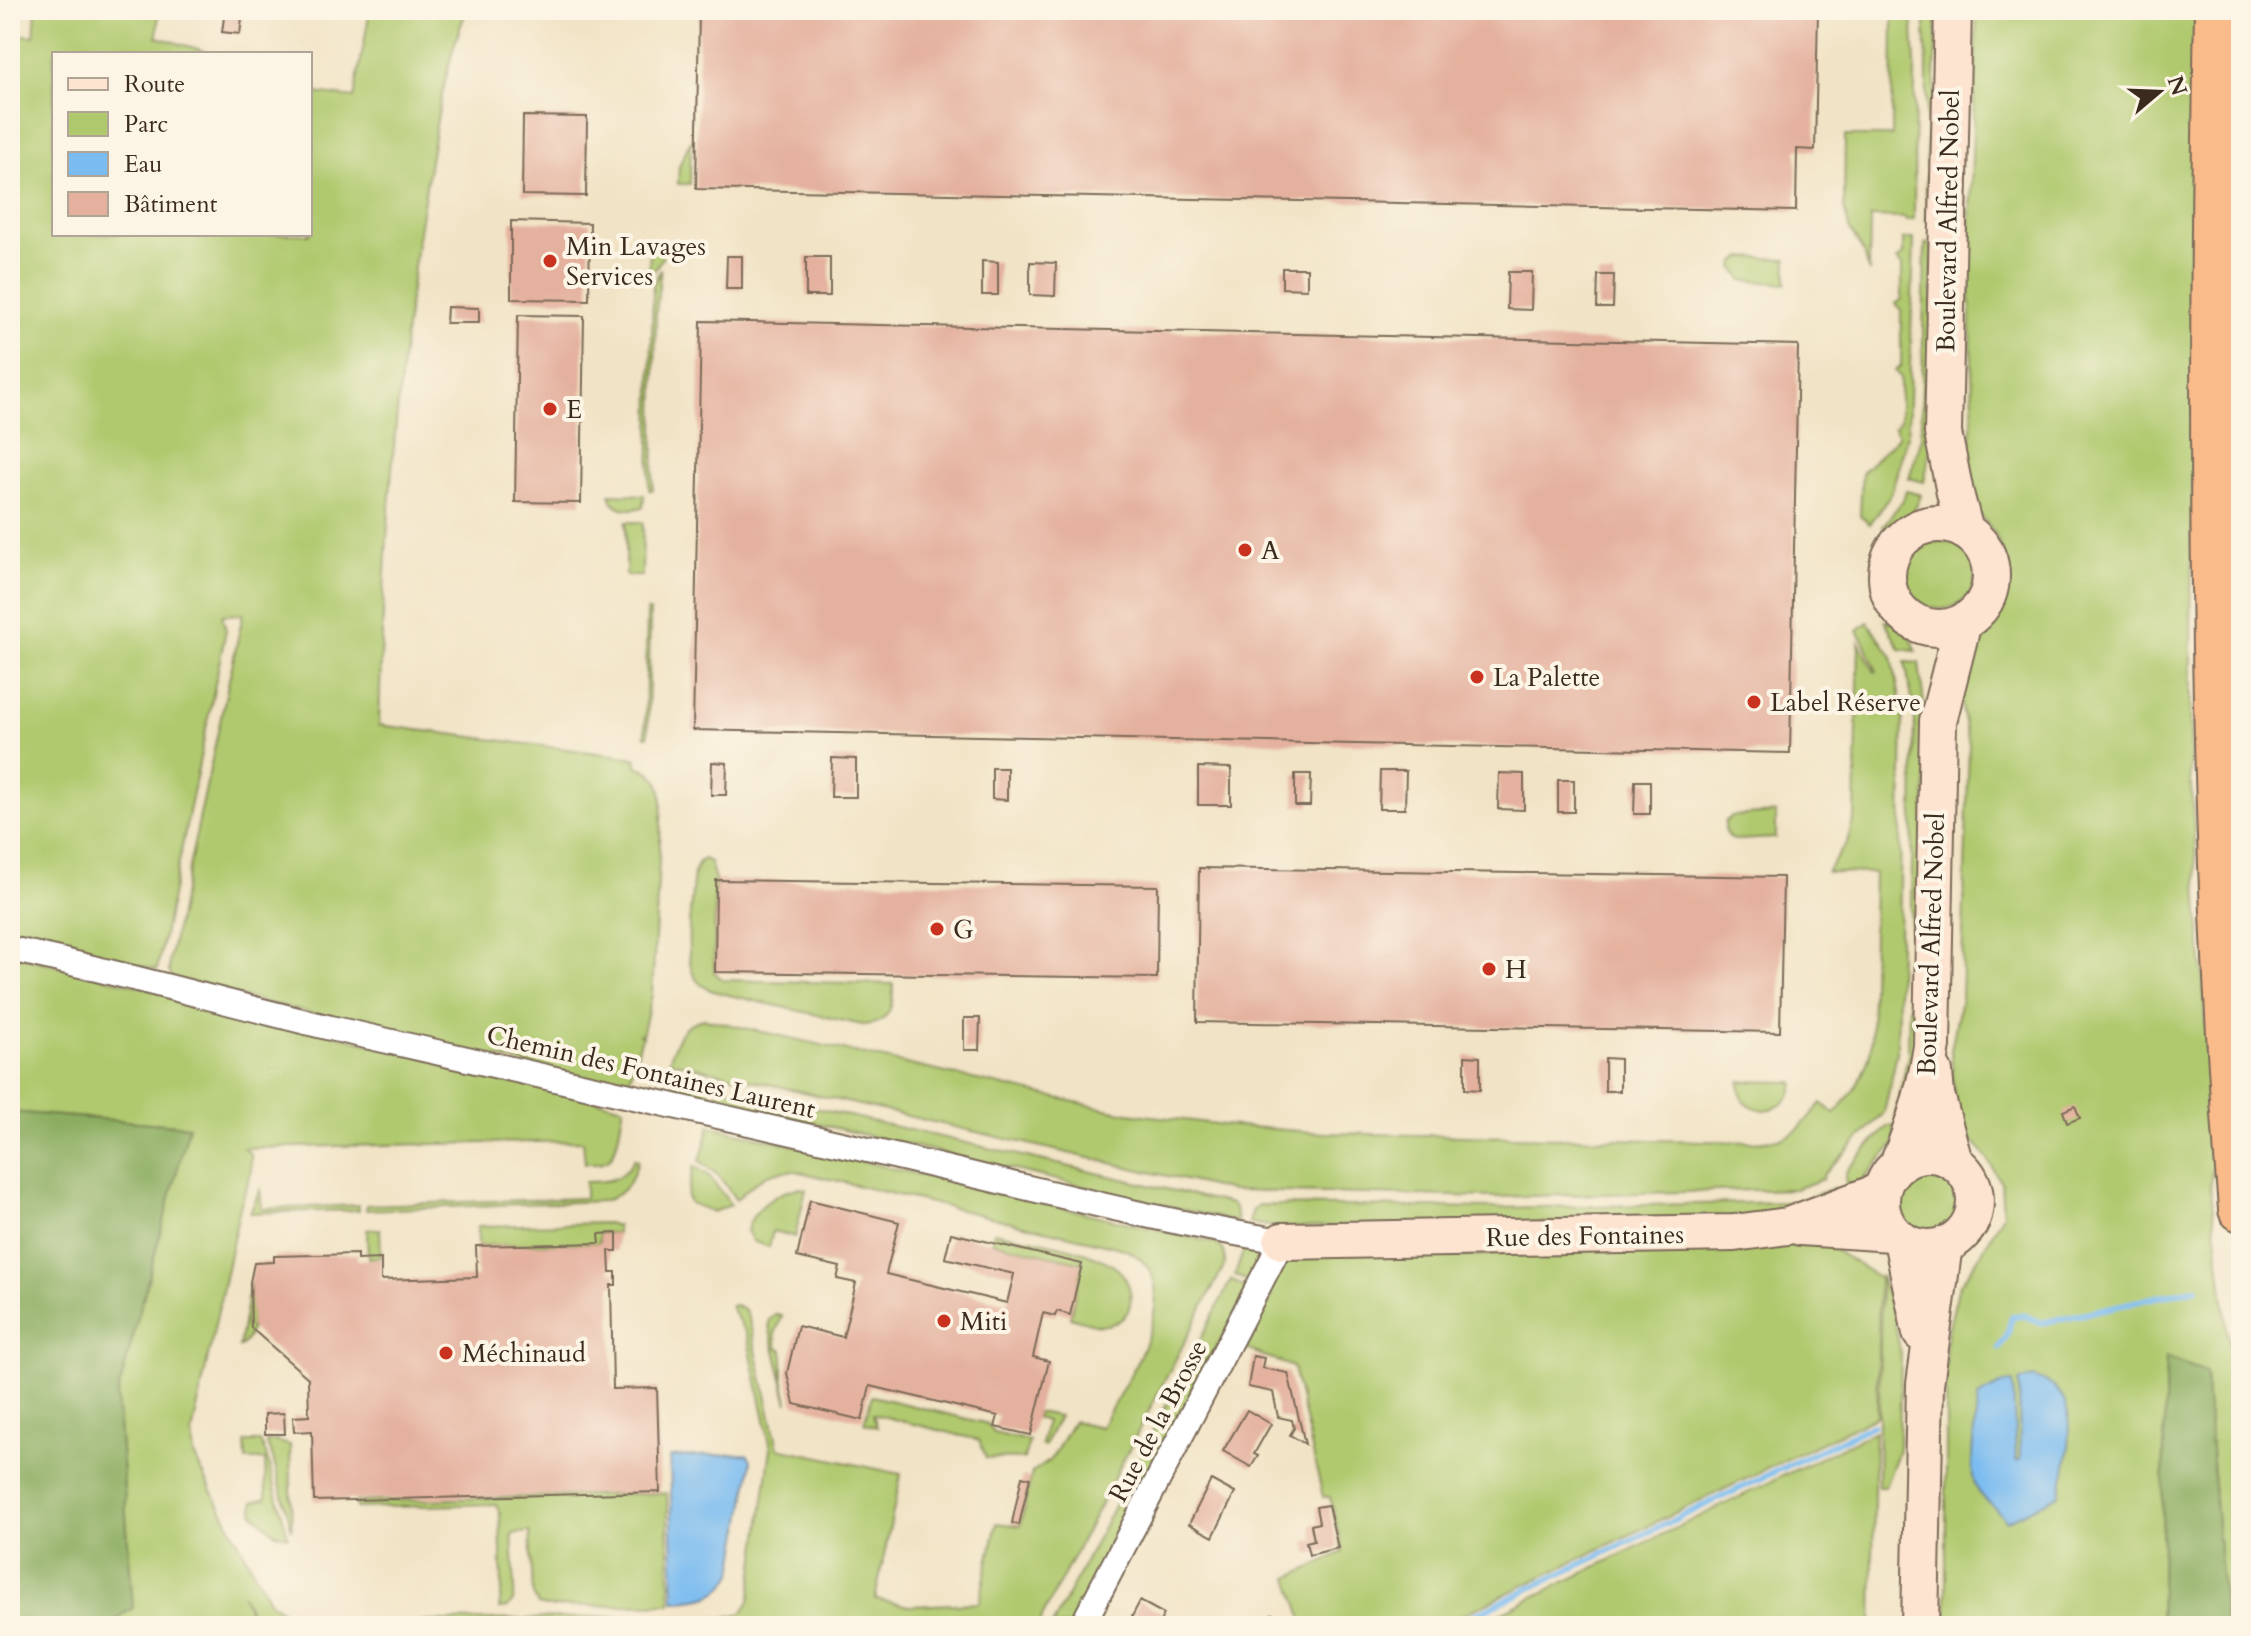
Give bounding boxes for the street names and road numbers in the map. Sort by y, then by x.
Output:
street label: Boulevard Alfred Nobel [1928,89,1968,353]
street label: Boulevard Alfred Nobel [1909,812,1953,1076]
street label: Chemin des Fontaines Laurent [483,1017,819,1127]
street label: Rue des Fontaines [1486,1217,1684,1255]
street label: Rue de la Brosse [1101,1334,1215,1508]

